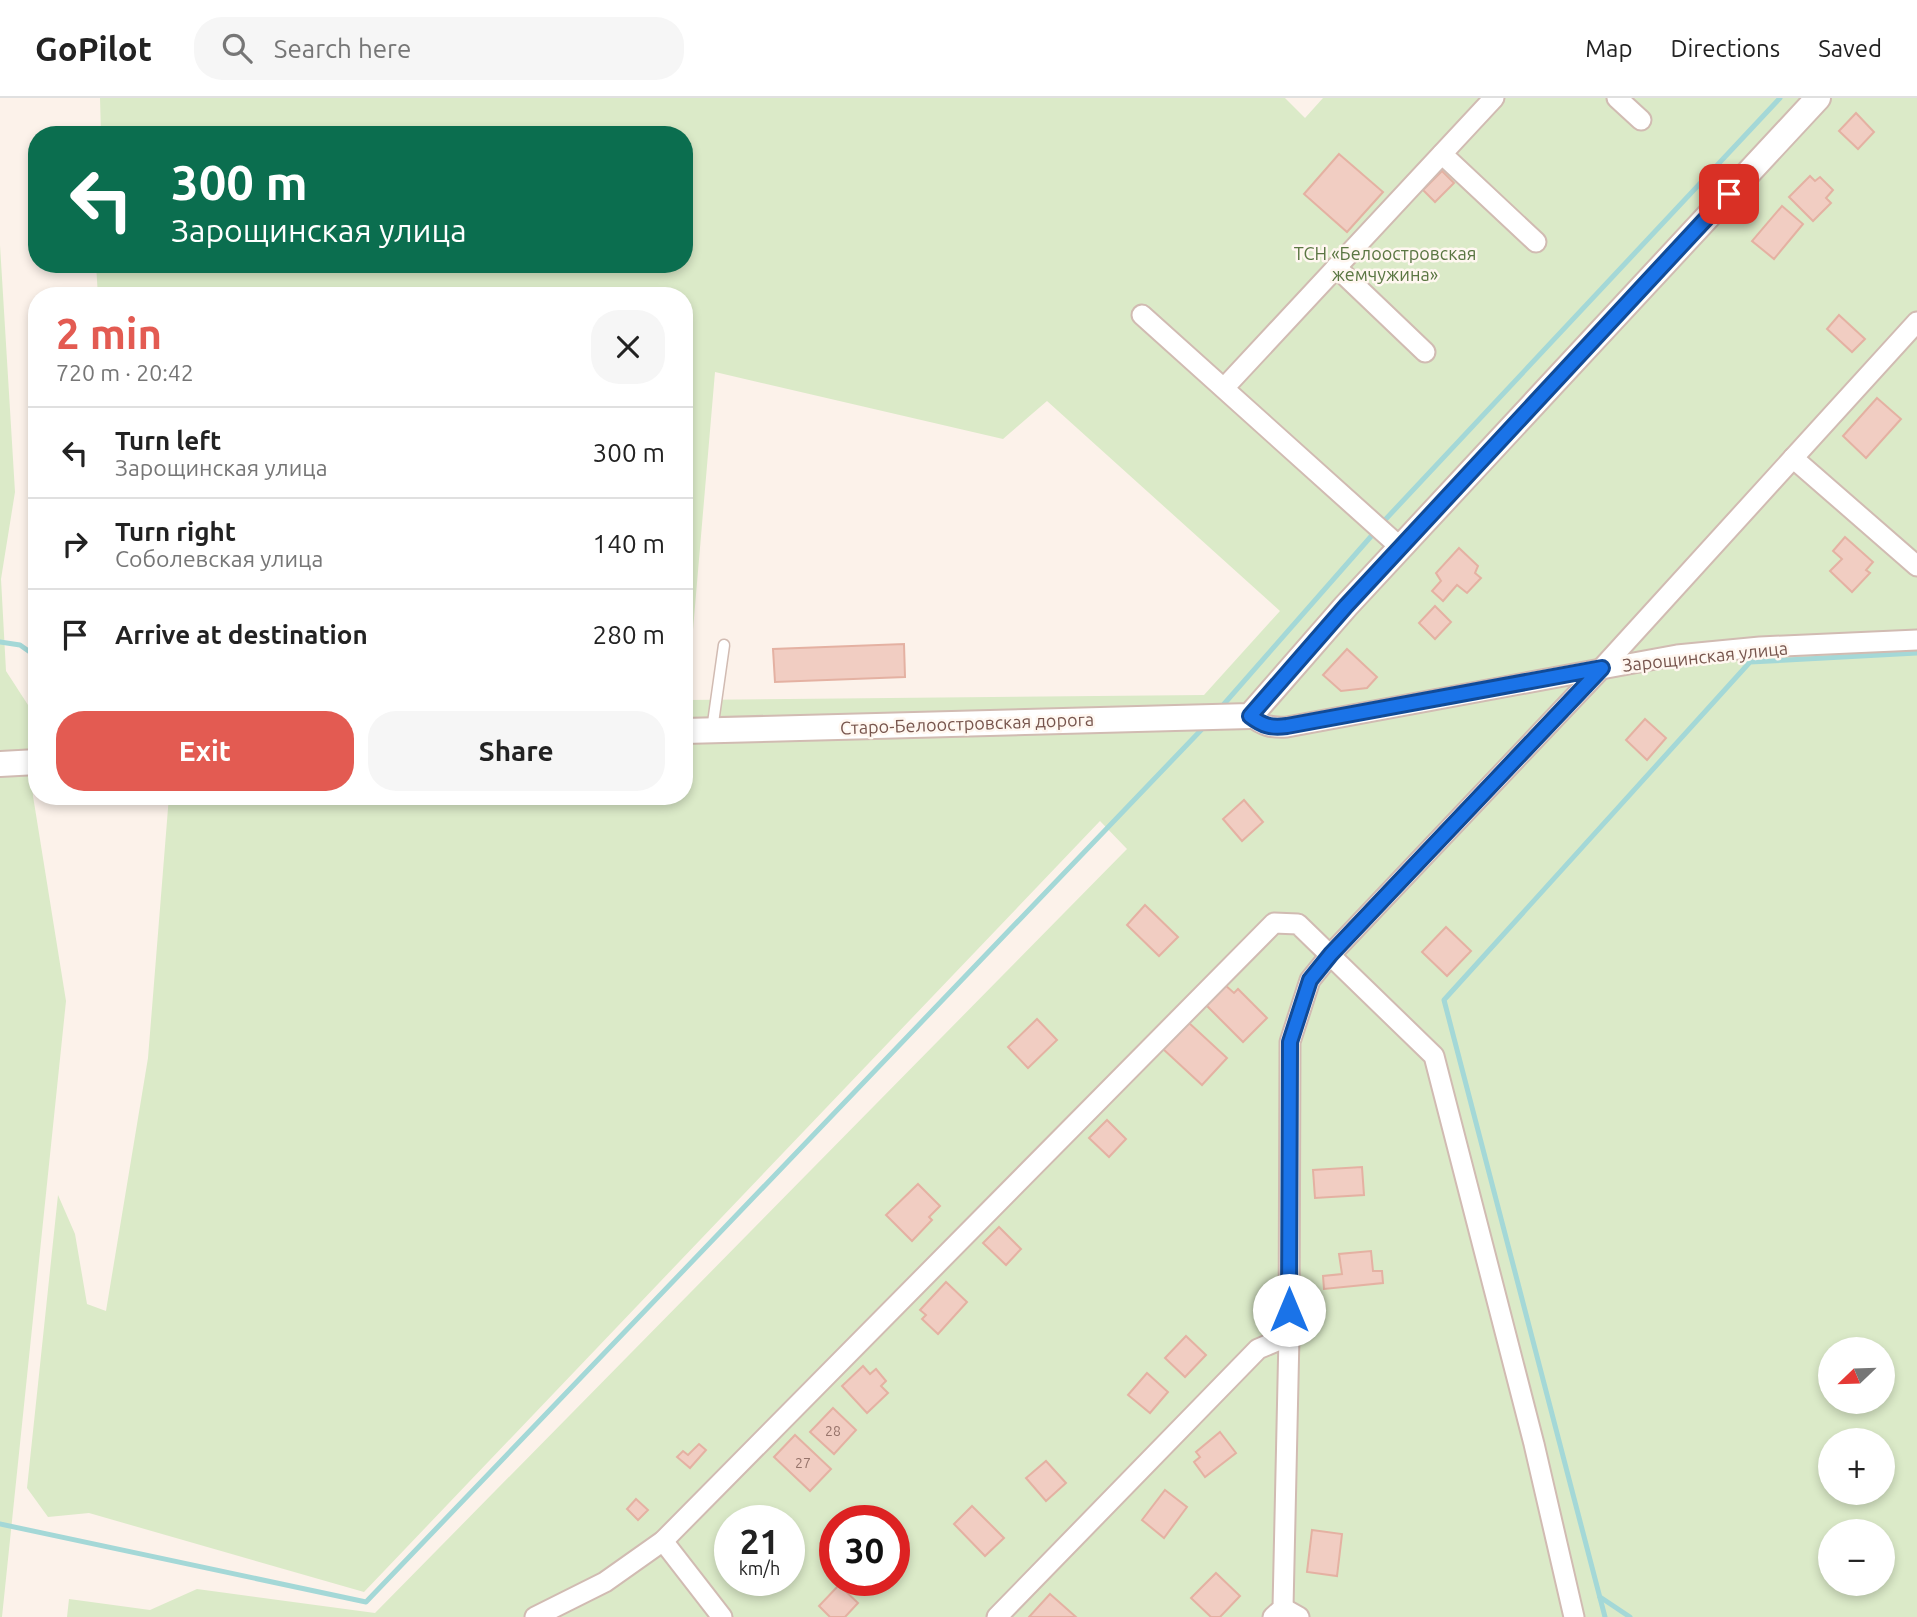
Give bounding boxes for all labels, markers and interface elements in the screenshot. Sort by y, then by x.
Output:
search box [194,17,684,80]
icon: search [218,29,256,67]
text: GoPilot [35,30,152,67]
text: Search here [274,34,411,63]
text: Map [1585,35,1632,62]
text: Directions [1670,35,1780,62]
text: Saved [1818,35,1882,62]
icon: left [56,154,147,245]
text: 300 m [171,154,308,209]
pin [1699,164,1759,224]
icon: arrive [1710,175,1748,213]
text: Зарощинская улица [171,212,467,248]
park label: ТСН «Белоостровская жемчужина» [1294,243,1476,284]
text: 2 min [56,310,162,357]
button: close [591,310,665,384]
text: 720 m · 20:42 [56,360,194,385]
text: Turn left [115,426,221,455]
icon: left [56,434,94,472]
text: 300 m [593,438,665,467]
text: Зарощинская улица [115,455,327,480]
text: Turn right [115,517,236,546]
icon: right [56,525,94,563]
text: 140 m [593,529,665,558]
text: Соболевская улица [115,546,323,571]
icon: arrive [56,616,94,654]
text: Arrive at destination [115,620,368,649]
text: 280 m [593,620,665,649]
street label: Зарощинская улица [1621,637,1789,675]
street label: Старо-Белоостровская дорога [840,709,1094,737]
button: Exit [56,711,354,791]
button: Share [368,711,665,791]
position arrow [1252,1273,1326,1347]
north arrow [1818,1337,1895,1414]
map controls [1818,1337,1895,1596]
house number: 28 [825,1423,841,1439]
button: + [1818,1428,1895,1505]
house number: 27 [795,1455,811,1471]
speed limit sign: 30 [819,1505,910,1596]
button: − [1818,1519,1895,1596]
text: 21 [740,1521,779,1561]
text: km/h [739,1558,780,1578]

